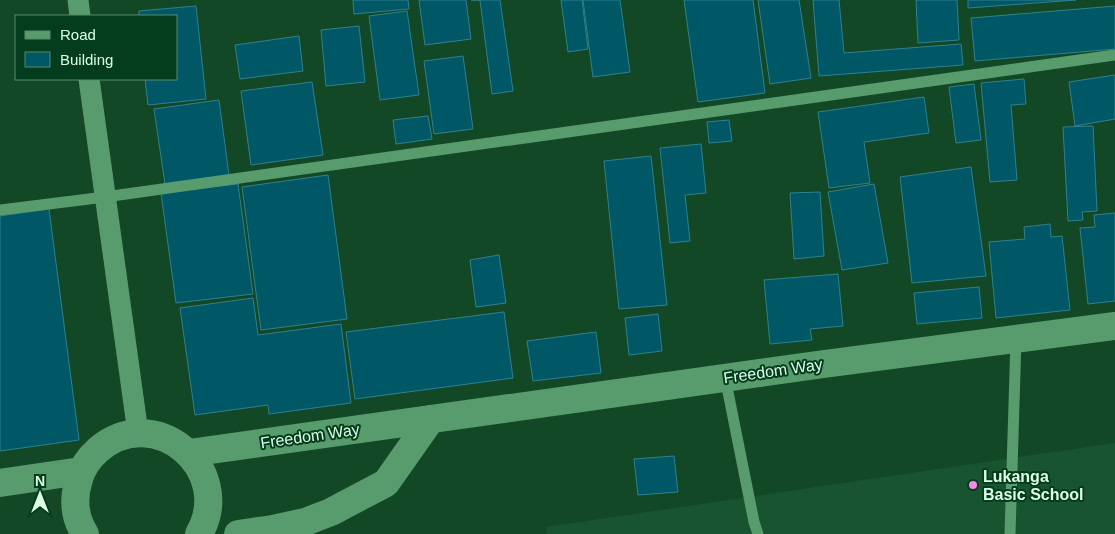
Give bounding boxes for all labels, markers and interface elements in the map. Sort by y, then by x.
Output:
legend [15,15,178,80]
text: Road [60,26,96,43]
text: Building [60,51,113,68]
street label: Freedom Way [722,356,824,386]
street label: Freedom Way [259,421,361,451]
place label: Lukanga Basic School [983,468,1083,503]
north arrow [15,469,65,519]
text: N [35,473,45,489]
marker: Lukanga Basic School [967,479,979,491]

